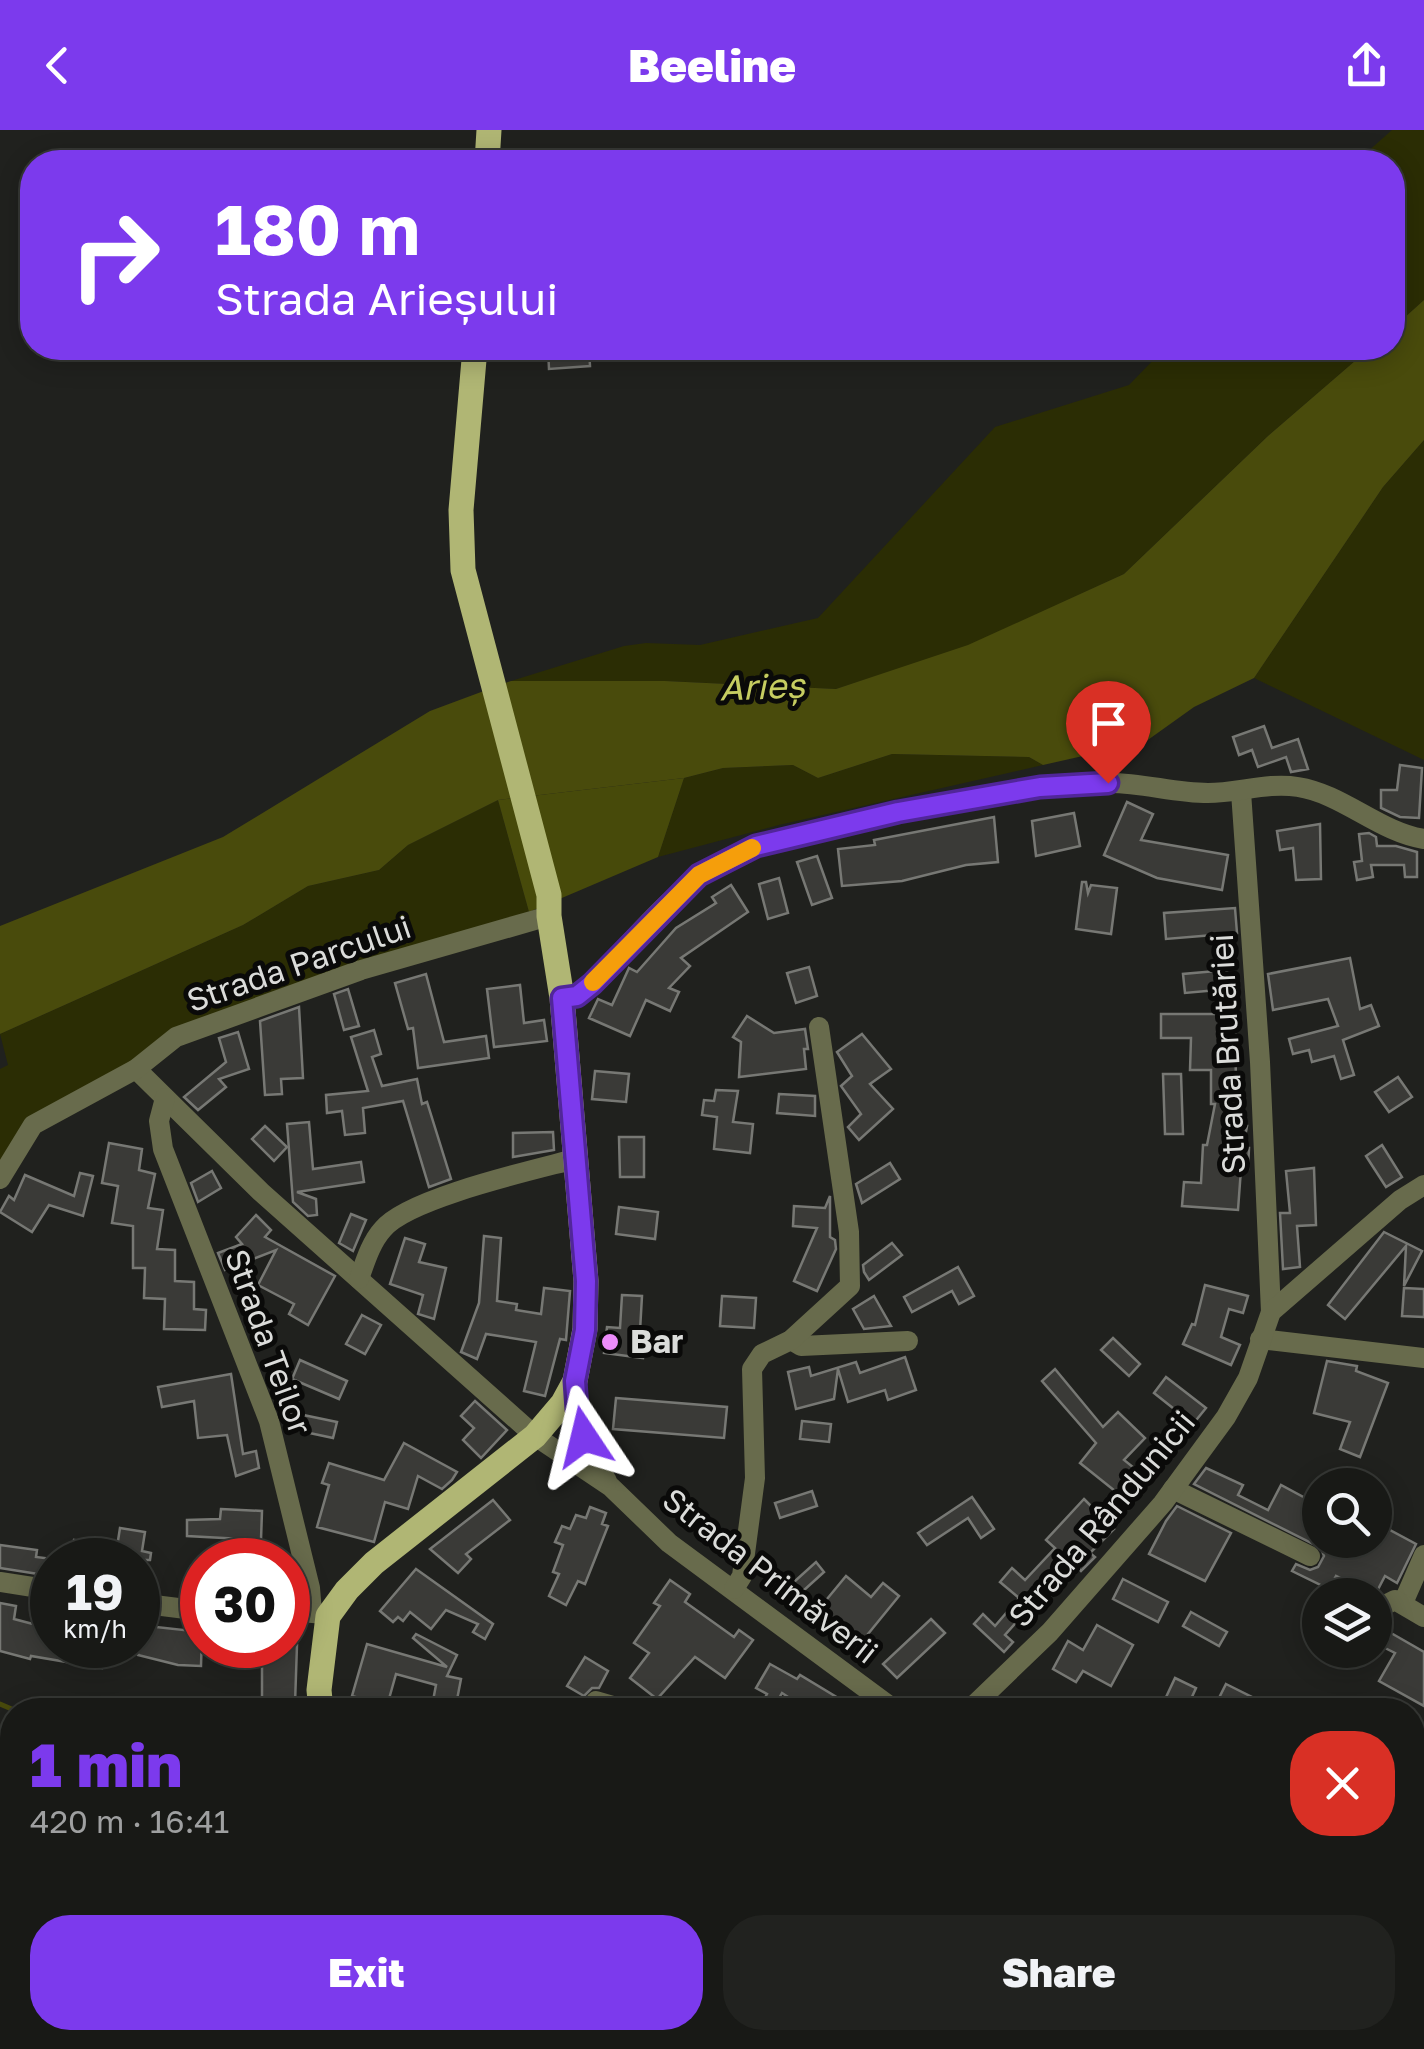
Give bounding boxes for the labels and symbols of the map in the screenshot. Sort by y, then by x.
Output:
water label: Arieș [719,663,807,708]
pin [1066,681,1151,784]
street label: Strada Parcului [182,907,416,1019]
street label: Strada Brutăriei [1202,933,1252,1175]
street label: Strada Teilor [218,1244,320,1439]
place label: Bar [630,1322,684,1360]
marker: Bar [599,1331,621,1353]
position arrow [532,1385,636,1489]
street label: Strada Rândunicii [1000,1403,1202,1634]
street label: Strada Primăverii [656,1480,885,1671]
speed limit sign: 30 [180,1538,310,1668]

